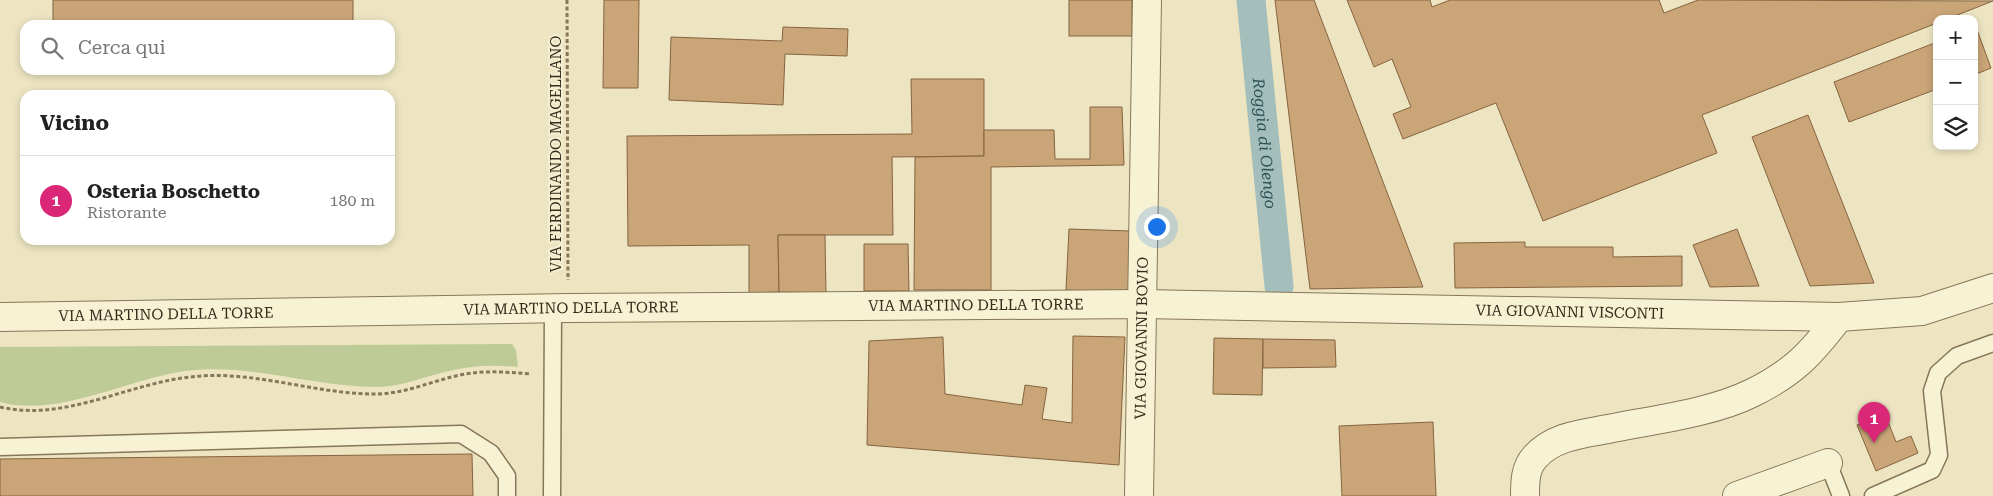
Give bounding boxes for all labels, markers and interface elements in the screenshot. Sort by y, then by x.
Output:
map controls [1933,15,1978,150]
button: + [1933,15,1978,60]
search box [20,20,395,75]
icon: search [38,34,66,62]
street label: VIA FERDINANDO MAGELLANO [547,35,565,273]
text: Cerca qui [78,36,166,59]
button: − [1933,60,1978,105]
water label: Roggia di Olengo [1249,76,1280,210]
button: layers [1933,105,1978,150]
text: Vicino [40,111,109,135]
text: Osteria Boschetto [87,180,260,203]
text: 1 [52,191,60,210]
text: 180 m [329,191,375,210]
text: Ristorante [87,203,167,222]
your location [1144,214,1170,240]
street label: VIA GIOVANNI BOVIO [1131,257,1152,419]
street label: VIA MARTINO DELLA TORRE [868,295,1084,315]
street label: VIA MARTINO DELLA TORRE [463,298,679,319]
street label: VIA GIOVANNI VISCONTI [1475,301,1664,323]
street label: VIA MARTINO DELLA TORRE [58,304,274,325]
pin: 1 [1858,402,1890,443]

